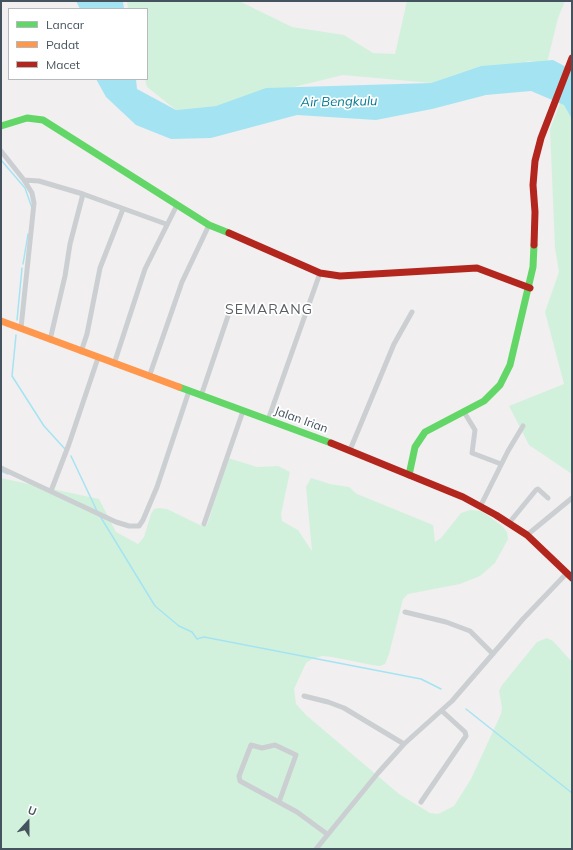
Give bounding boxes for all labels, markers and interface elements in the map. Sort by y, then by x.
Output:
legend [8,8,148,80]
text: Lancar [46,17,84,32]
text: Padat [46,37,79,52]
text: Macet [46,57,80,72]
water label: Air Bengkulu [300,94,378,110]
district label: SEMARANG [225,302,313,318]
street label: Jalan Irian [272,404,330,436]
north arrow [8,802,48,842]
text: U [26,803,39,819]

